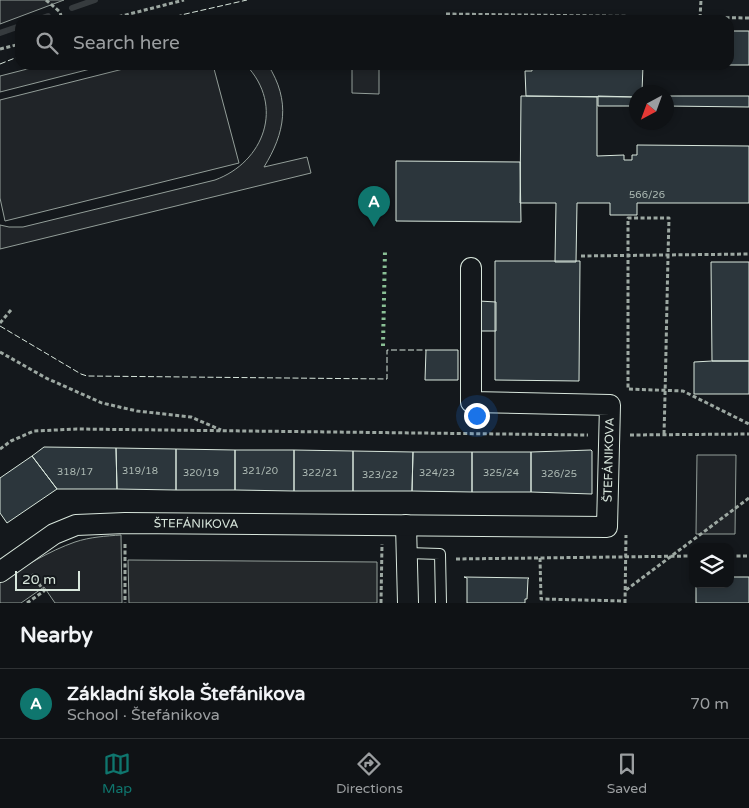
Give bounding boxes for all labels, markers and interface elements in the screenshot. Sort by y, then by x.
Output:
search box [15,15,734,70]
icon: search [33,29,61,57]
text: Search here [73,32,180,54]
north arrow [629,85,674,130]
pin: A [358,186,390,227]
house number: 566/26 [629,189,665,201]
your location [464,403,490,429]
street label: ŠTEFÁNIKOVA [601,417,617,502]
house number: 319/18 [122,465,158,477]
house number: 321/20 [242,465,278,477]
house number: 318/17 [57,466,93,478]
house number: 320/19 [183,467,219,479]
house number: 322/21 [302,467,338,479]
house number: 324/23 [419,467,455,479]
house number: 325/24 [483,467,519,479]
house number: 326/25 [541,468,577,480]
house number: 323/22 [362,469,398,481]
street label: ŠTEFÁNIKOVA [154,516,239,531]
map controls [689,543,734,588]
button: layers [689,543,734,588]
scale bar [15,568,80,591]
text: 20 m [22,571,56,588]
text: Nearby [20,623,93,648]
text: Základní škola Štefánikova [67,683,305,705]
text: A [30,694,42,714]
text: 70 m [690,694,729,714]
text: School · Štefánikova [67,705,220,725]
tab: Map [102,750,132,797]
tab: Directions [336,750,403,797]
tab: Saved [607,750,647,797]

